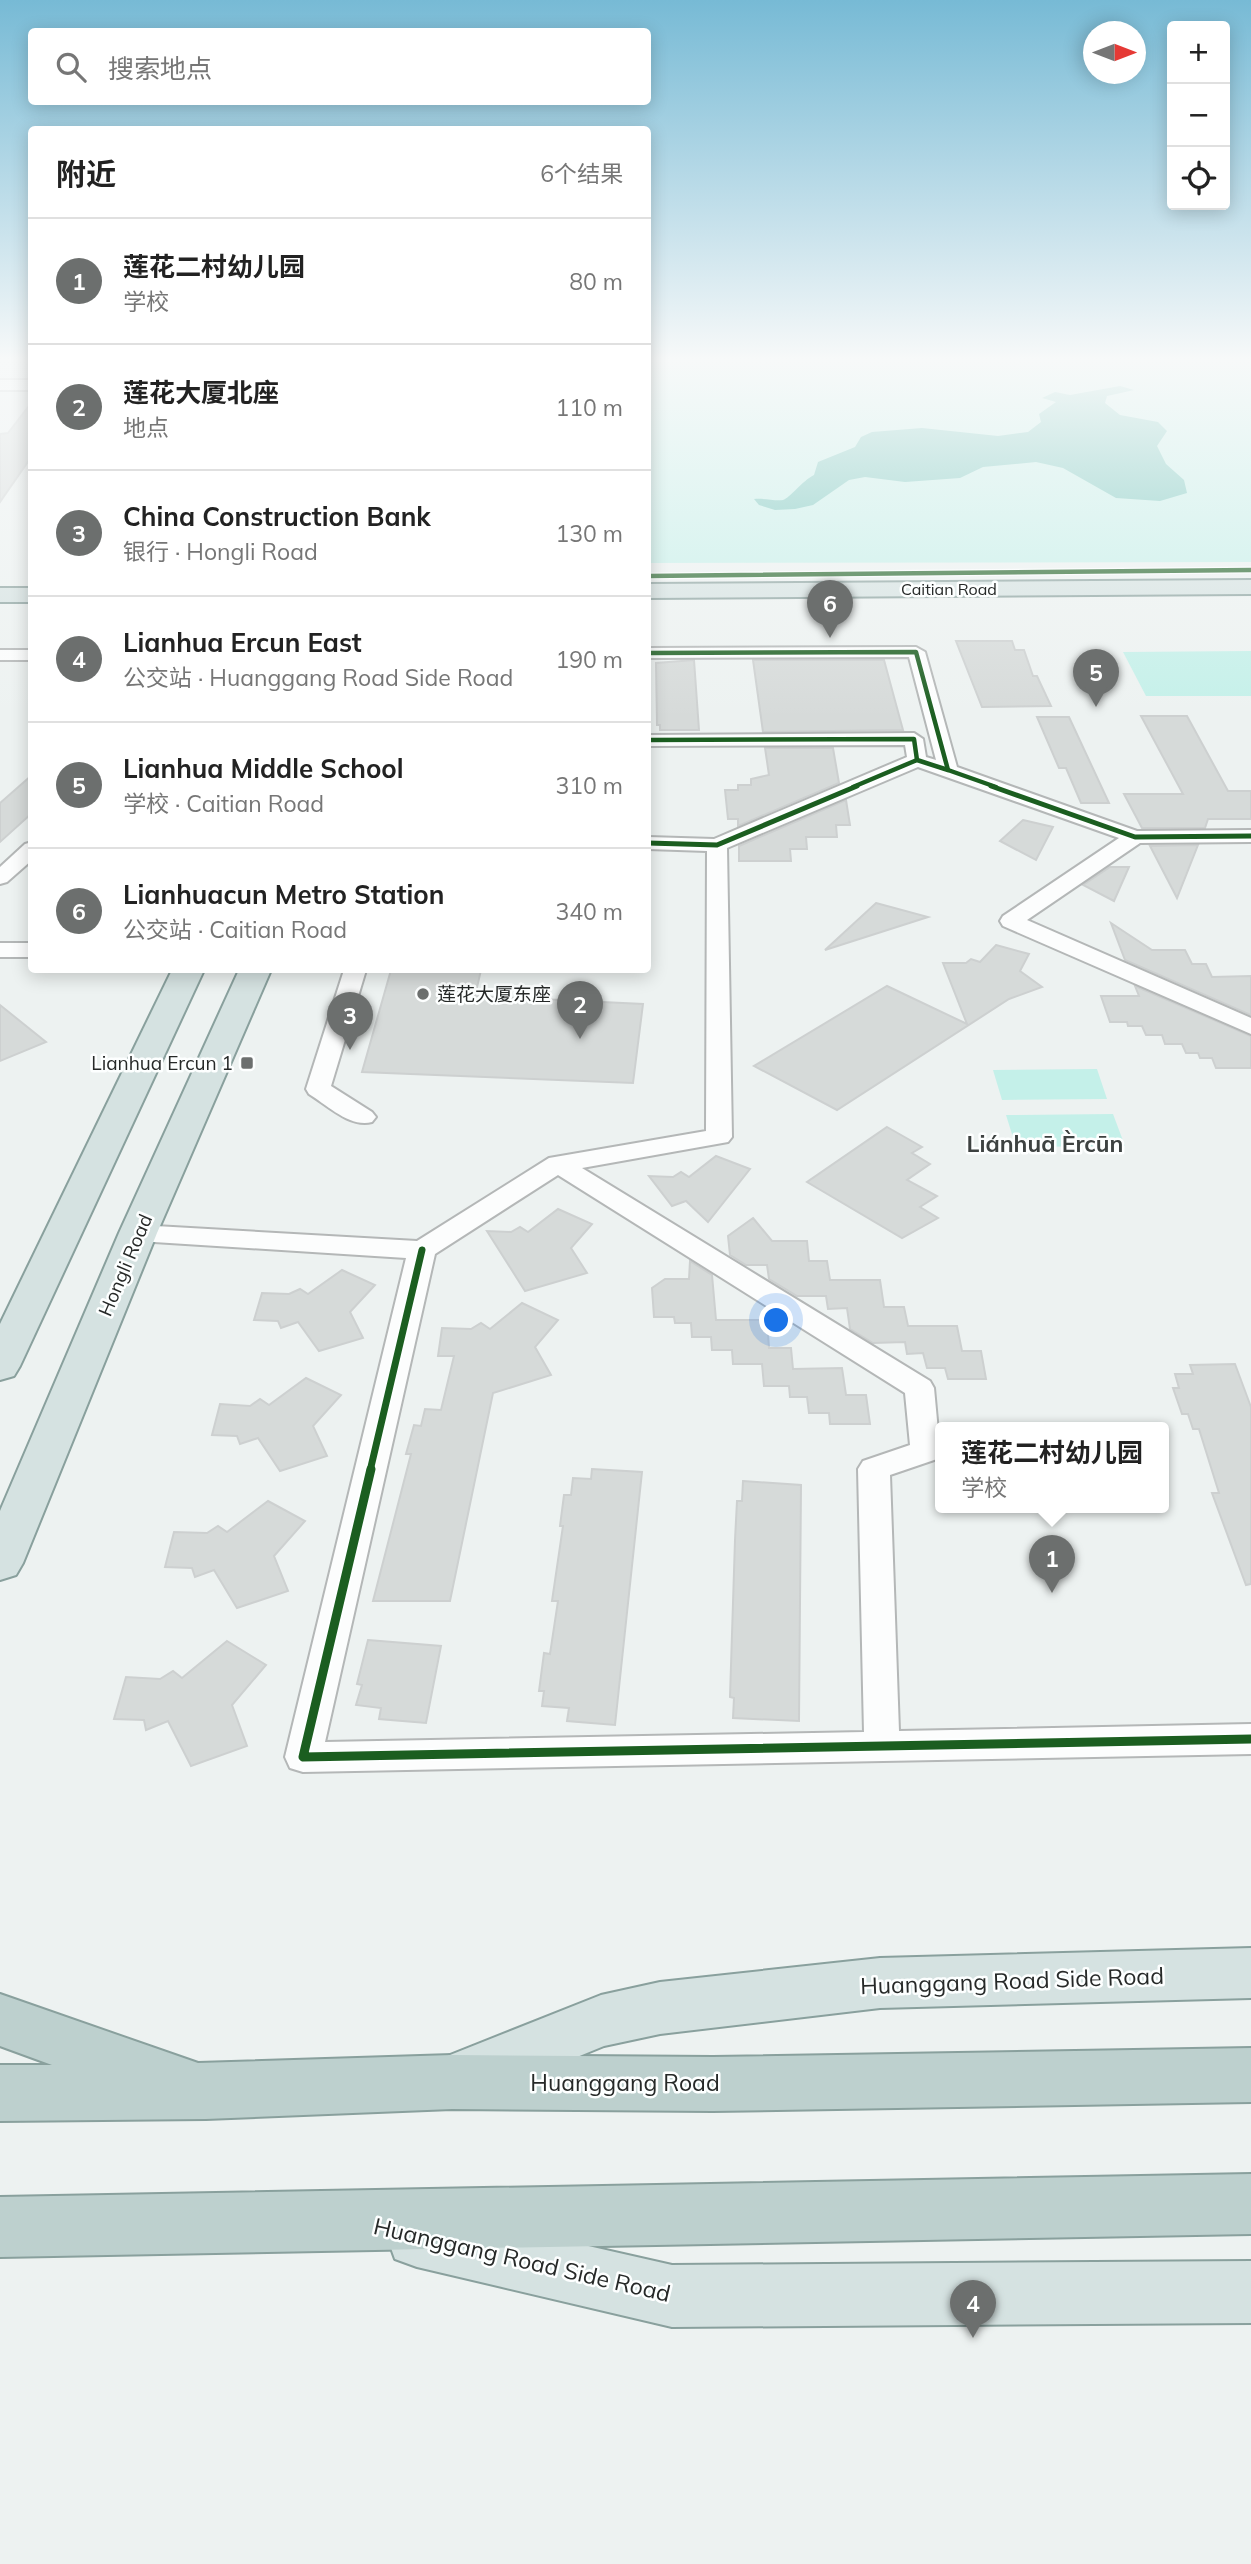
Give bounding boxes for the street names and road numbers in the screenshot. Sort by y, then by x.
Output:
street label: Caitian Road [901,579,997,599]
street label: Hongli Road [93,1210,157,1320]
street label: Huanggang Road Side Road [860,1961,1164,2000]
street label: Huanggang Road [530,2068,720,2097]
street label: Huanggang Road Side Road [371,2211,673,2308]

